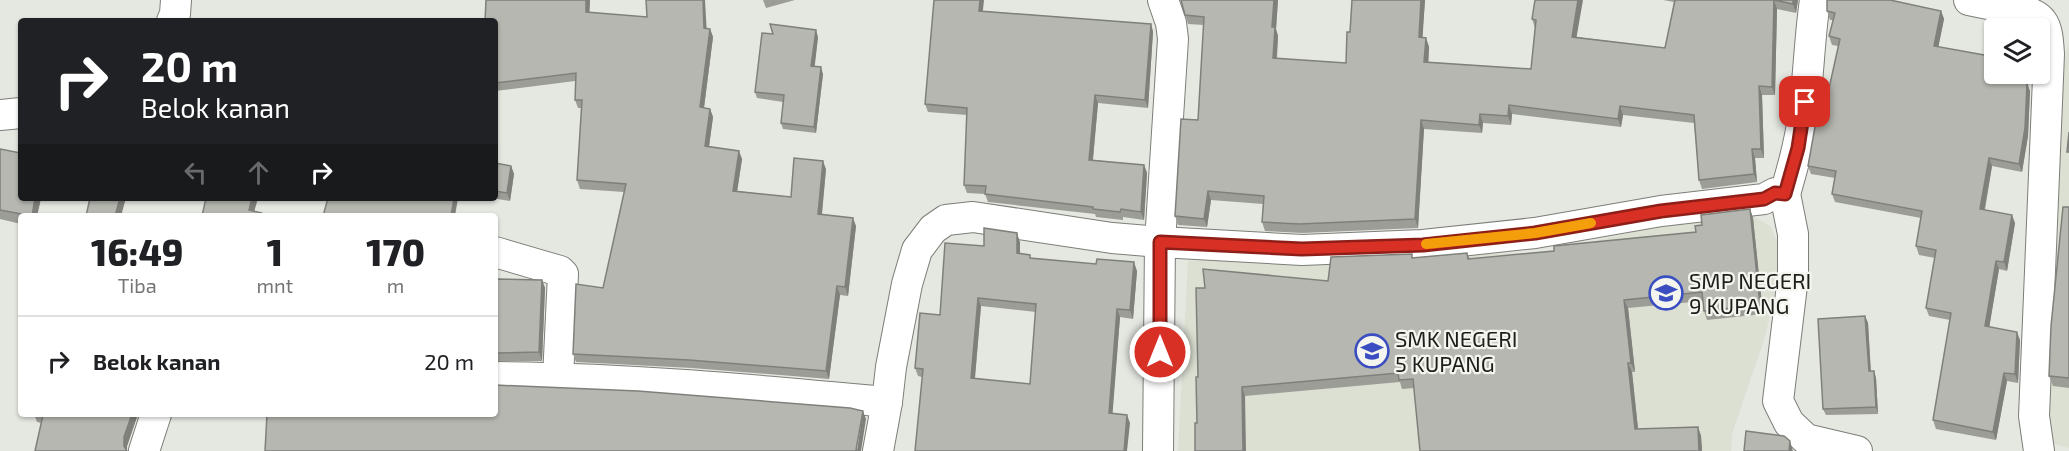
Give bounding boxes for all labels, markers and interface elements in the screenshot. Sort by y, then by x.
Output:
map controls [1984,18,2050,84]
button: layers [1984,18,2050,84]
text: 20 m [141,40,238,90]
icon: right [42,42,120,120]
pin [1779,76,1830,127]
icon: arrive [1788,85,1821,118]
text: Belok kanan [141,91,290,123]
icon: left [179,156,212,189]
icon: ahead [242,156,275,189]
icon: right [305,156,338,189]
text: 16:49 [91,230,183,273]
text: 1 [267,230,283,273]
text: 170 [366,230,425,273]
place label: SMP NEGERI 9 KUPANG [1689,267,1811,318]
text: Tiba [118,273,157,297]
text: mnt [256,273,293,297]
text: m [387,273,404,297]
school or university icon: SMP NEGERI 9 KUPANG [1648,275,1684,311]
position arrow [1128,320,1192,384]
place label: SMK NEGERI 5 KUPANG [1395,325,1518,376]
school or university icon: SMK NEGERI 5 KUPANG [1354,333,1390,369]
icon: right [42,345,75,378]
text: Belok kanan [93,348,220,374]
text: 20 m [424,348,474,374]

